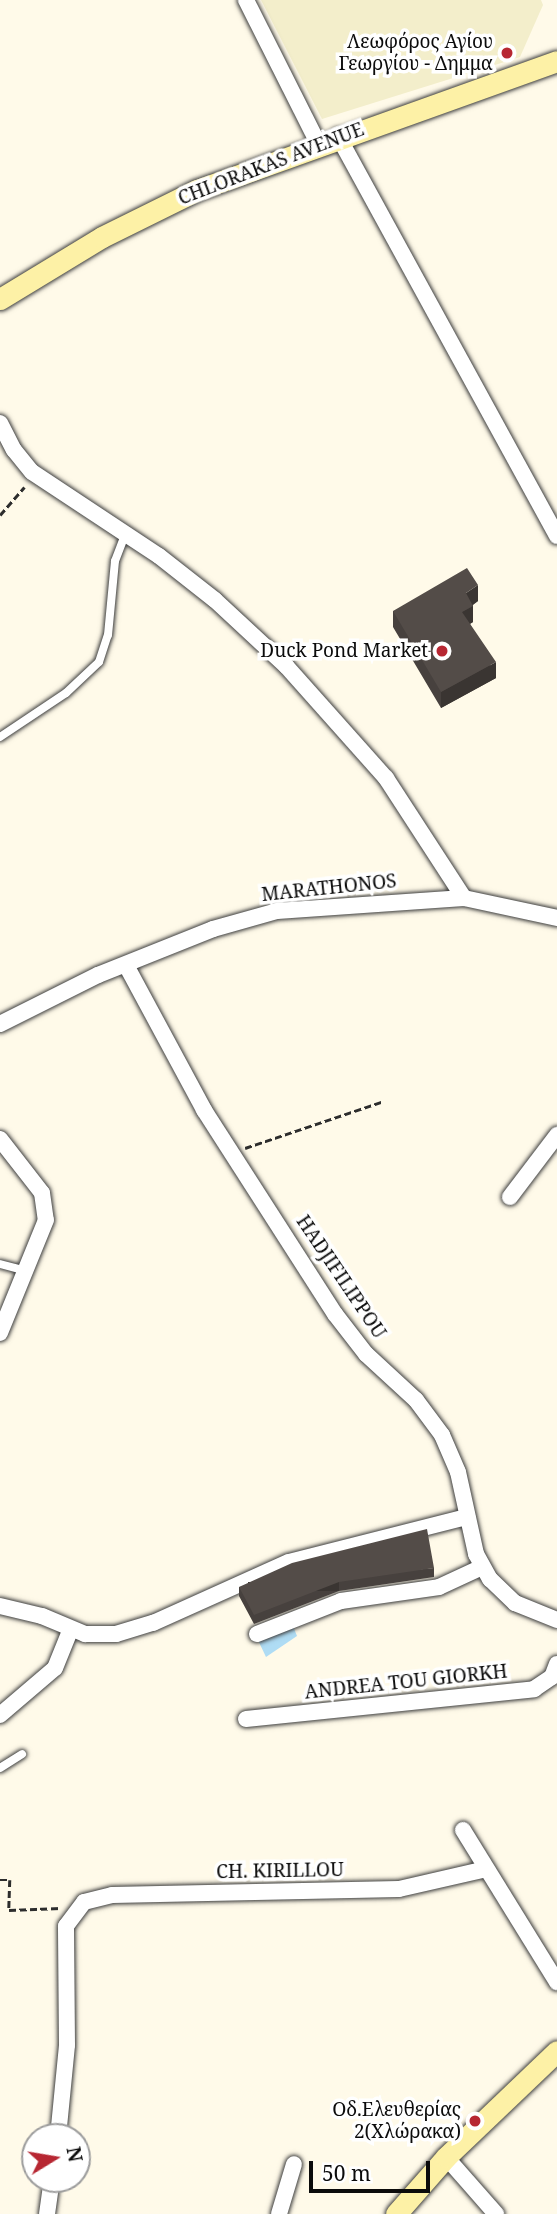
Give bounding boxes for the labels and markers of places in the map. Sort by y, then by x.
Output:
place label: Λεωφόρος Αγίου Γεωργίου - Δημμα [338,31,493,75]
marker: Λεωφόρος Αγίου Γεωργίου - Δημμα [499,45,515,61]
place label: Duck Pond Market [260,640,428,662]
marker: Duck Pond Market [434,643,450,659]
place label: Οδ.Ελευθερίας 2(Χλώρακα) [332,2099,461,2143]
marker: Οδ.Ελευθερίας 2(Χλώρακα) [467,2113,483,2129]

